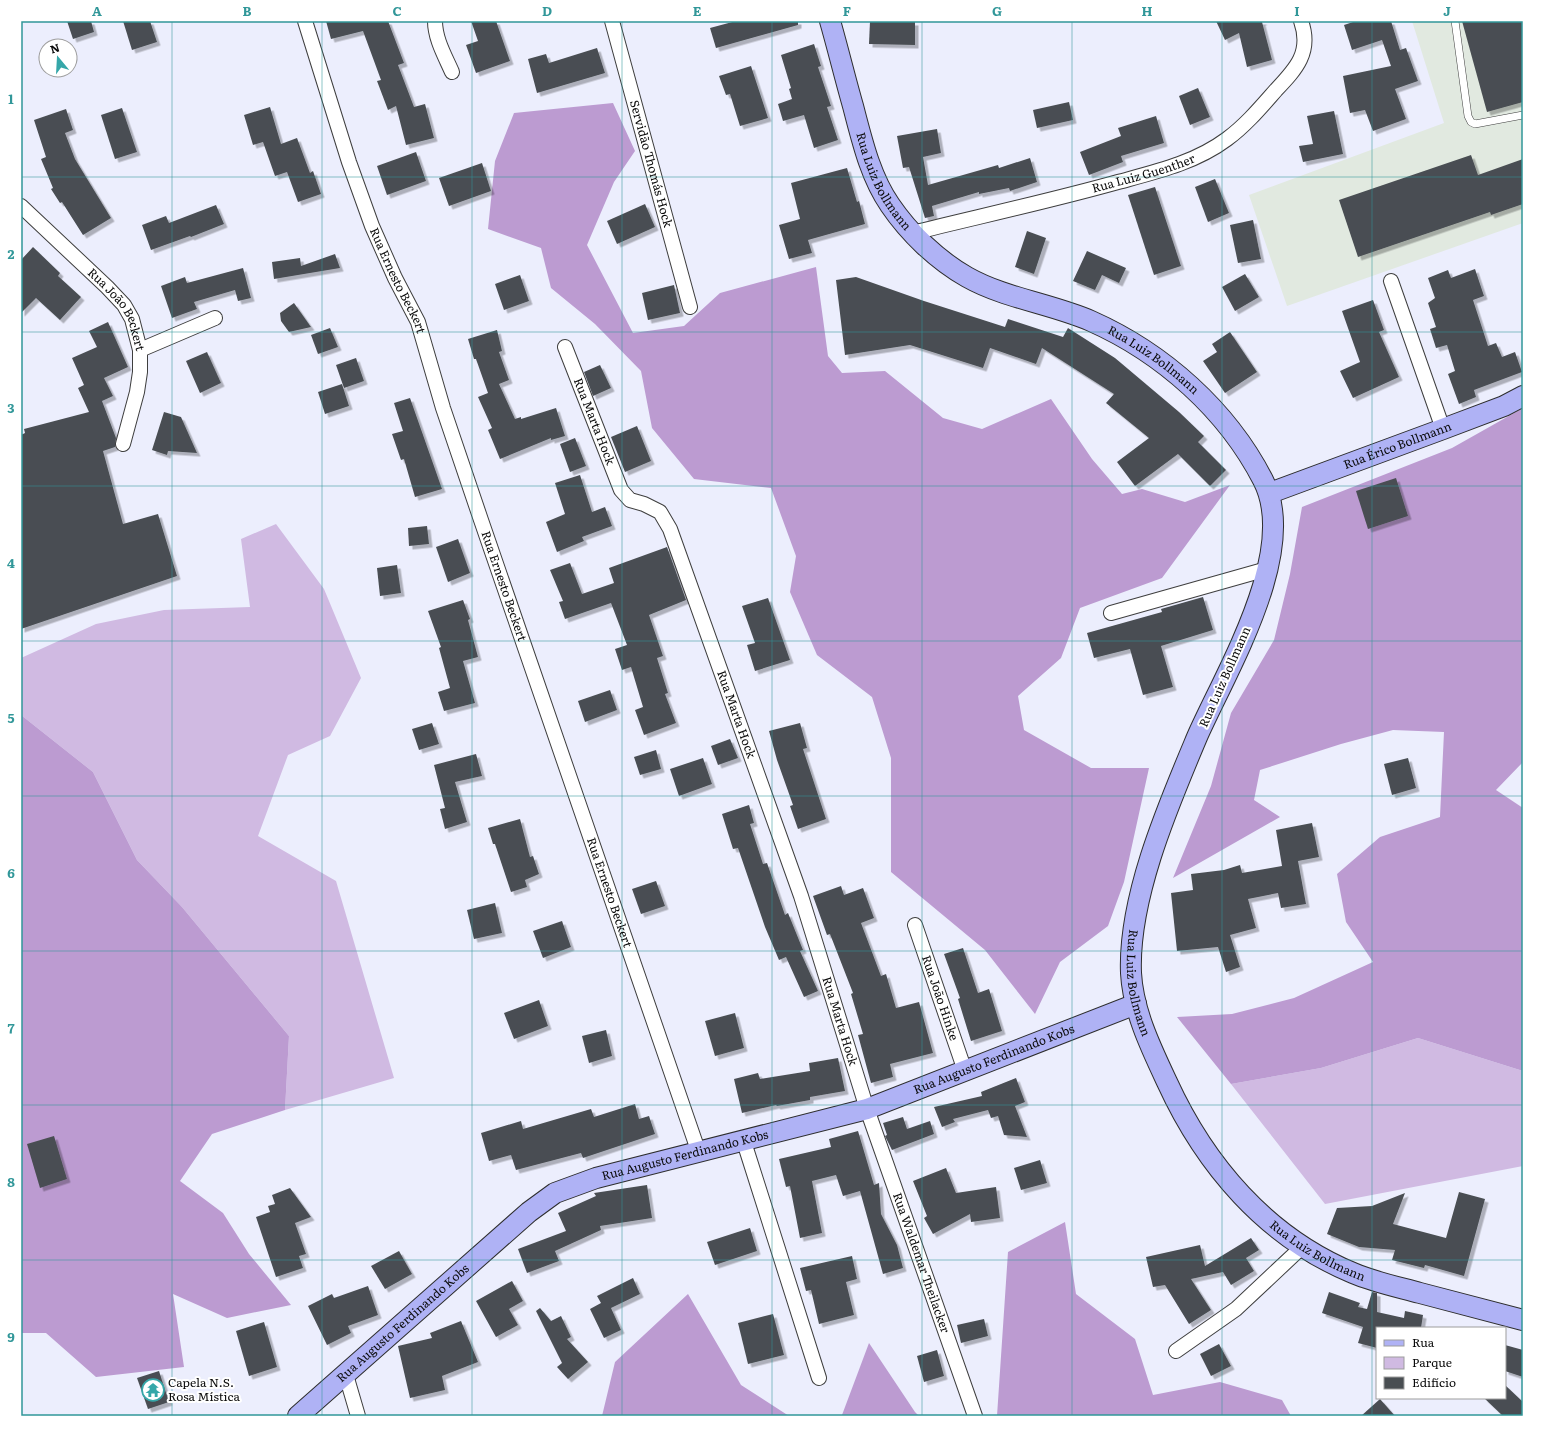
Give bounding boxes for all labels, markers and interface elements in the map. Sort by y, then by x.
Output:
text: A [92,1,102,20]
text: B [243,1,252,20]
text: C [392,1,402,20]
text: D [542,1,552,20]
text: E [693,1,702,20]
text: F [843,1,851,20]
text: G [992,1,1002,20]
text: H [1142,1,1153,20]
text: I [1294,1,1300,20]
text: J [1443,1,1451,20]
north arrow [38,38,78,78]
text: N [48,39,61,57]
text: 1 [8,89,14,108]
street label: Servidão Thomás Hock [626,98,678,230]
street label: Rua Luiz Bollmann [852,130,916,234]
street label: Rua Luiz Guenther [1090,149,1198,197]
street label: Rua Ernesto Beckert [366,224,431,335]
text: 2 [8,244,15,263]
street label: Rua João Beckert [84,263,150,353]
street label: Rua Luiz Bollmann [1105,320,1204,398]
street label: Rua Marta Hock [570,375,621,468]
text: 3 [7,398,15,417]
street label: Rua Érico Bollmann [1341,417,1454,473]
street label: Rua Ernesto Beckert [477,528,532,643]
text: 4 [7,553,15,572]
street label: Rua Luiz Bollmann [1194,623,1254,730]
street label: Rua Marta Hock [713,668,761,761]
text: 5 [7,708,15,727]
street label: Rua Ernesto Beckert [583,835,638,950]
text: 6 [7,863,15,882]
street label: Rua Luiz Bollmann [1123,929,1156,1039]
street label: Rua João Hinke [918,952,964,1043]
street label: Rua Marta Hock [819,974,863,1068]
text: 7 [7,1018,15,1037]
street label: Rua Augusto Ferdinando Kobs [911,1019,1077,1098]
street label: Rua Augusto Ferdinando Kobs [600,1124,771,1184]
text: 8 [7,1172,15,1191]
street label: Rua Waldemar Theilacker [889,1190,955,1336]
street label: Rua Luiz Bollmann [1266,1215,1368,1285]
street label: Rua Augusto Ferdinando Kobs [332,1259,473,1386]
text: 9 [7,1327,15,1346]
legend [1376,1327,1506,1399]
text: Rua [1412,1333,1435,1351]
text: Parque [1412,1353,1452,1371]
place label: Capela N.S. Rosa Mística [168,1373,241,1405]
text: Edifício [1412,1373,1456,1391]
temple icon: Capela N.S. Rosa Mística [140,1377,166,1403]

